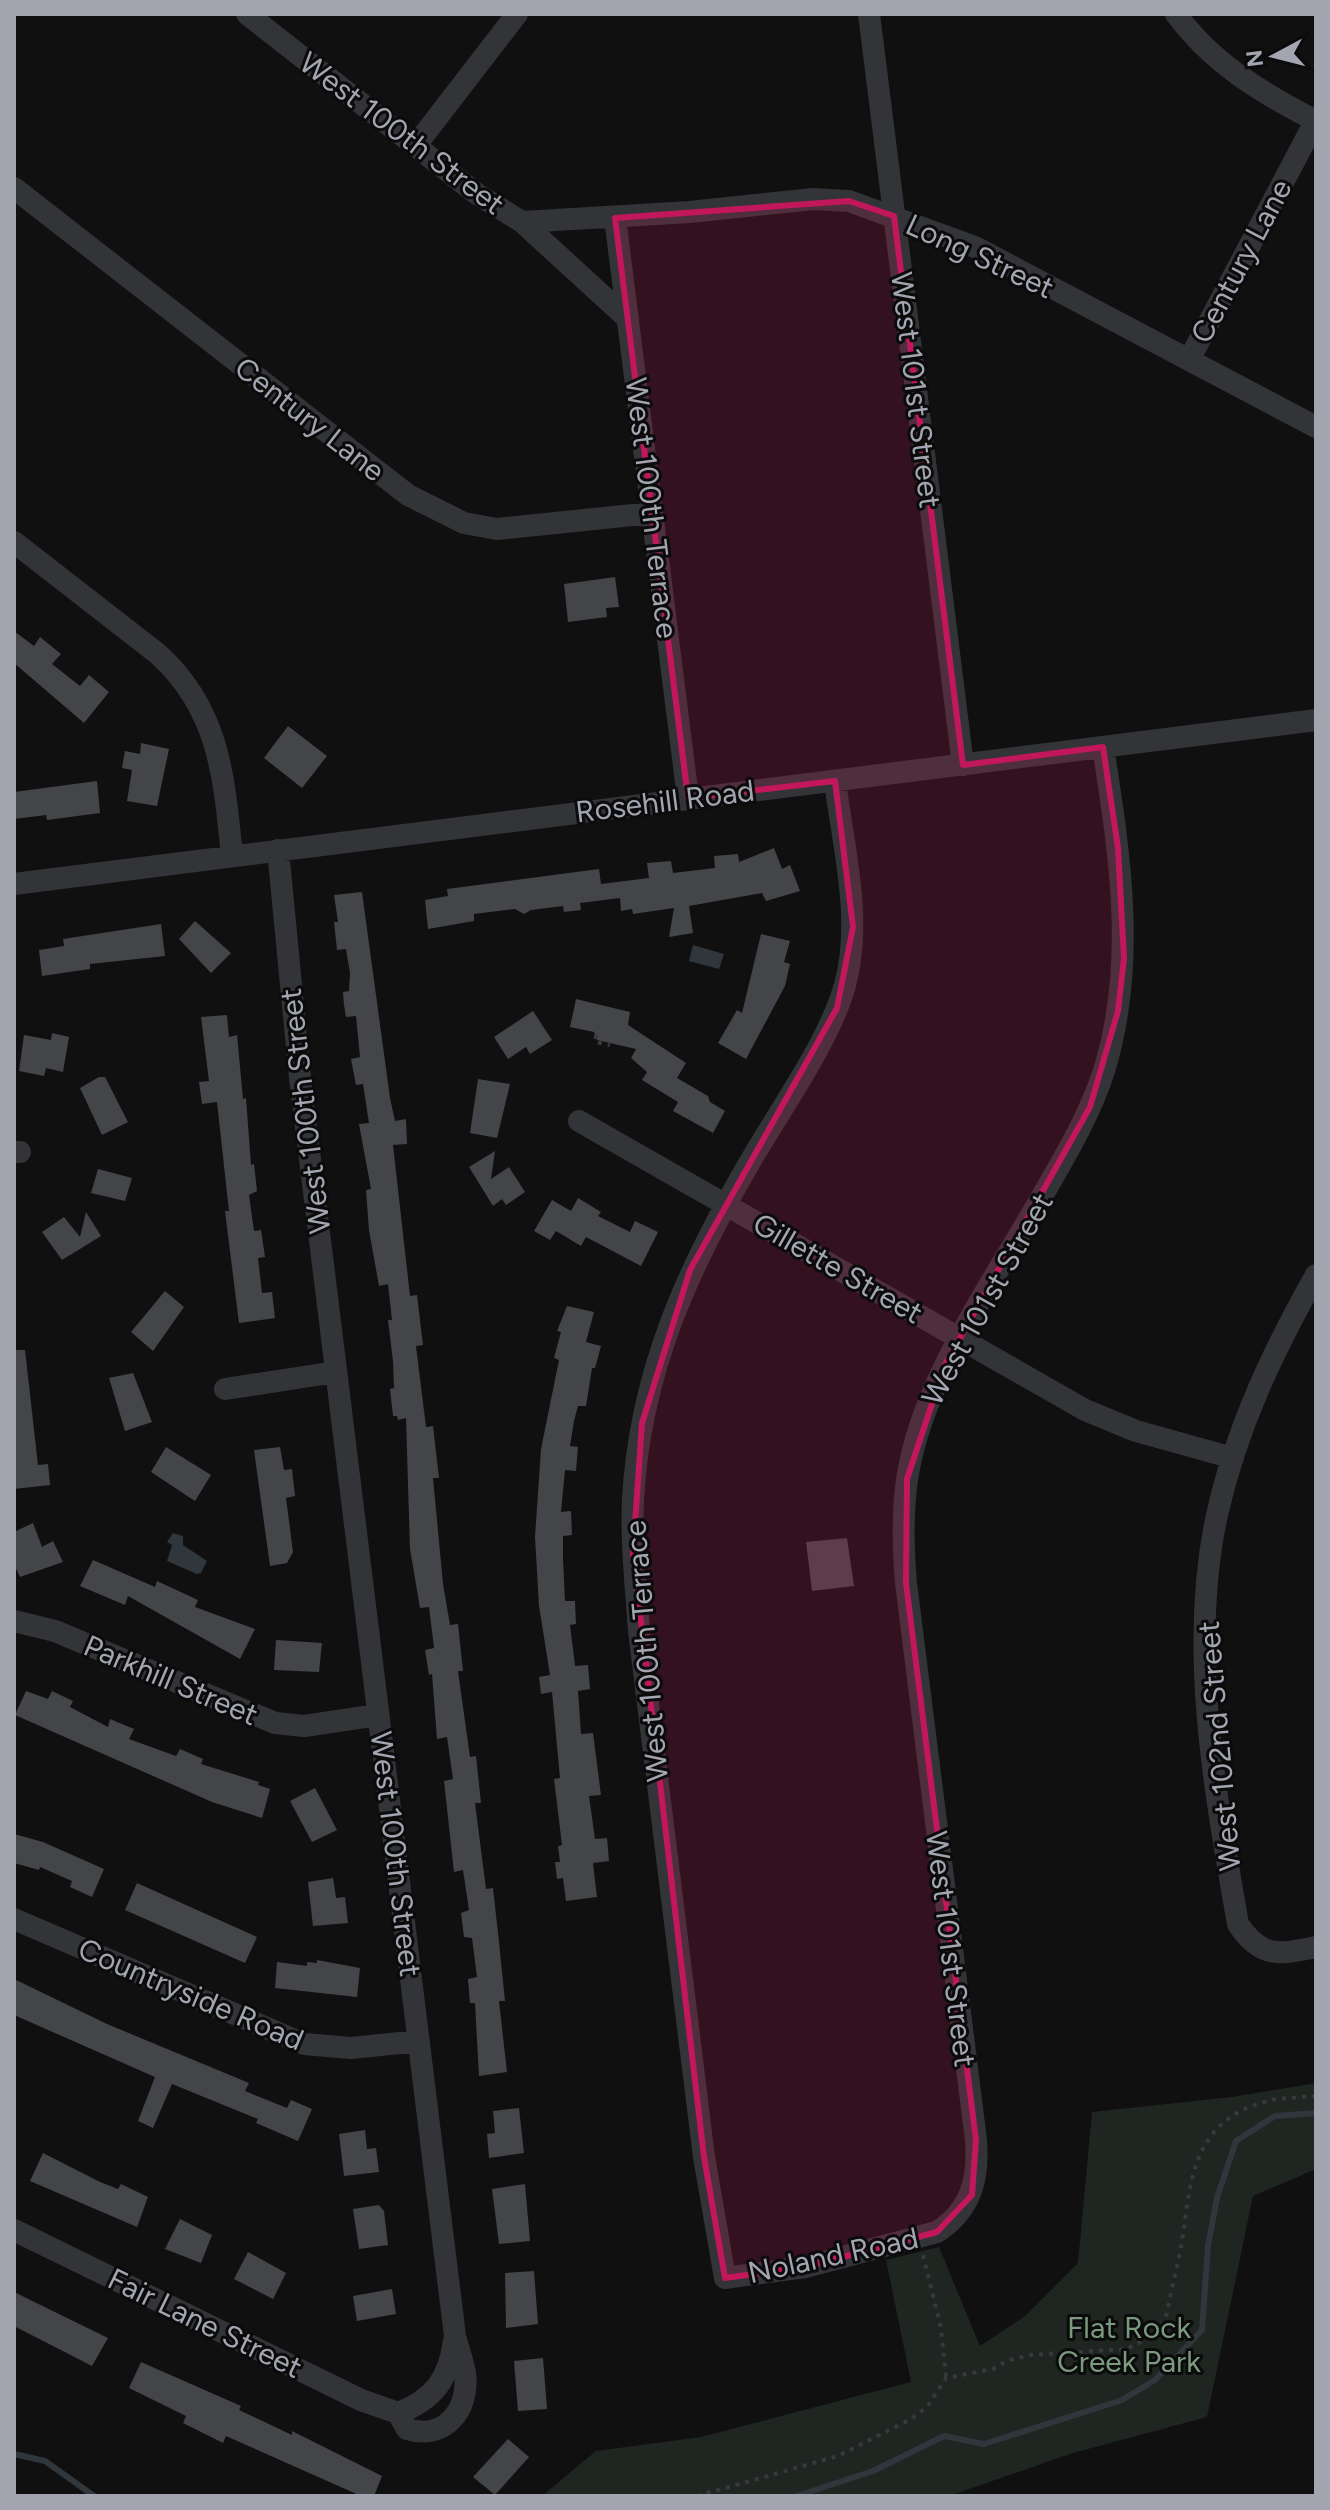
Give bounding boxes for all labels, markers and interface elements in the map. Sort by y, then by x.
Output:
north arrow [1234,16,1314,96]
street label: West 100th Street [292,44,512,222]
text: N [1240,48,1269,68]
street label: Century Lane [1182,173,1300,349]
street label: Long Street [900,206,1060,306]
street label: West 101st Street [883,270,949,510]
street label: Century Lane [228,349,392,489]
street label: West 100th Terrace [618,376,686,640]
street label: Rosehill Road [573,772,757,830]
street label: West 100th Street [272,986,338,1236]
street label: West 101st Street [913,1186,1061,1412]
street label: Gillette Street [747,1205,929,1331]
street label: West 100th Terrace [616,1519,676,1783]
street label: West 102nd Street [1190,1619,1248,1873]
street label: Parkhill Street [78,1627,264,1733]
street label: West 100th Street [363,1729,429,1979]
street label: West 101st Street [918,1829,984,2069]
street label: Countryside Road [73,1930,309,2058]
street label: Noland Road [744,2219,922,2291]
street label: Fair Lane Street [102,2260,308,2386]
park label: Flat Rock Creek Park [1057,2309,1201,2380]

